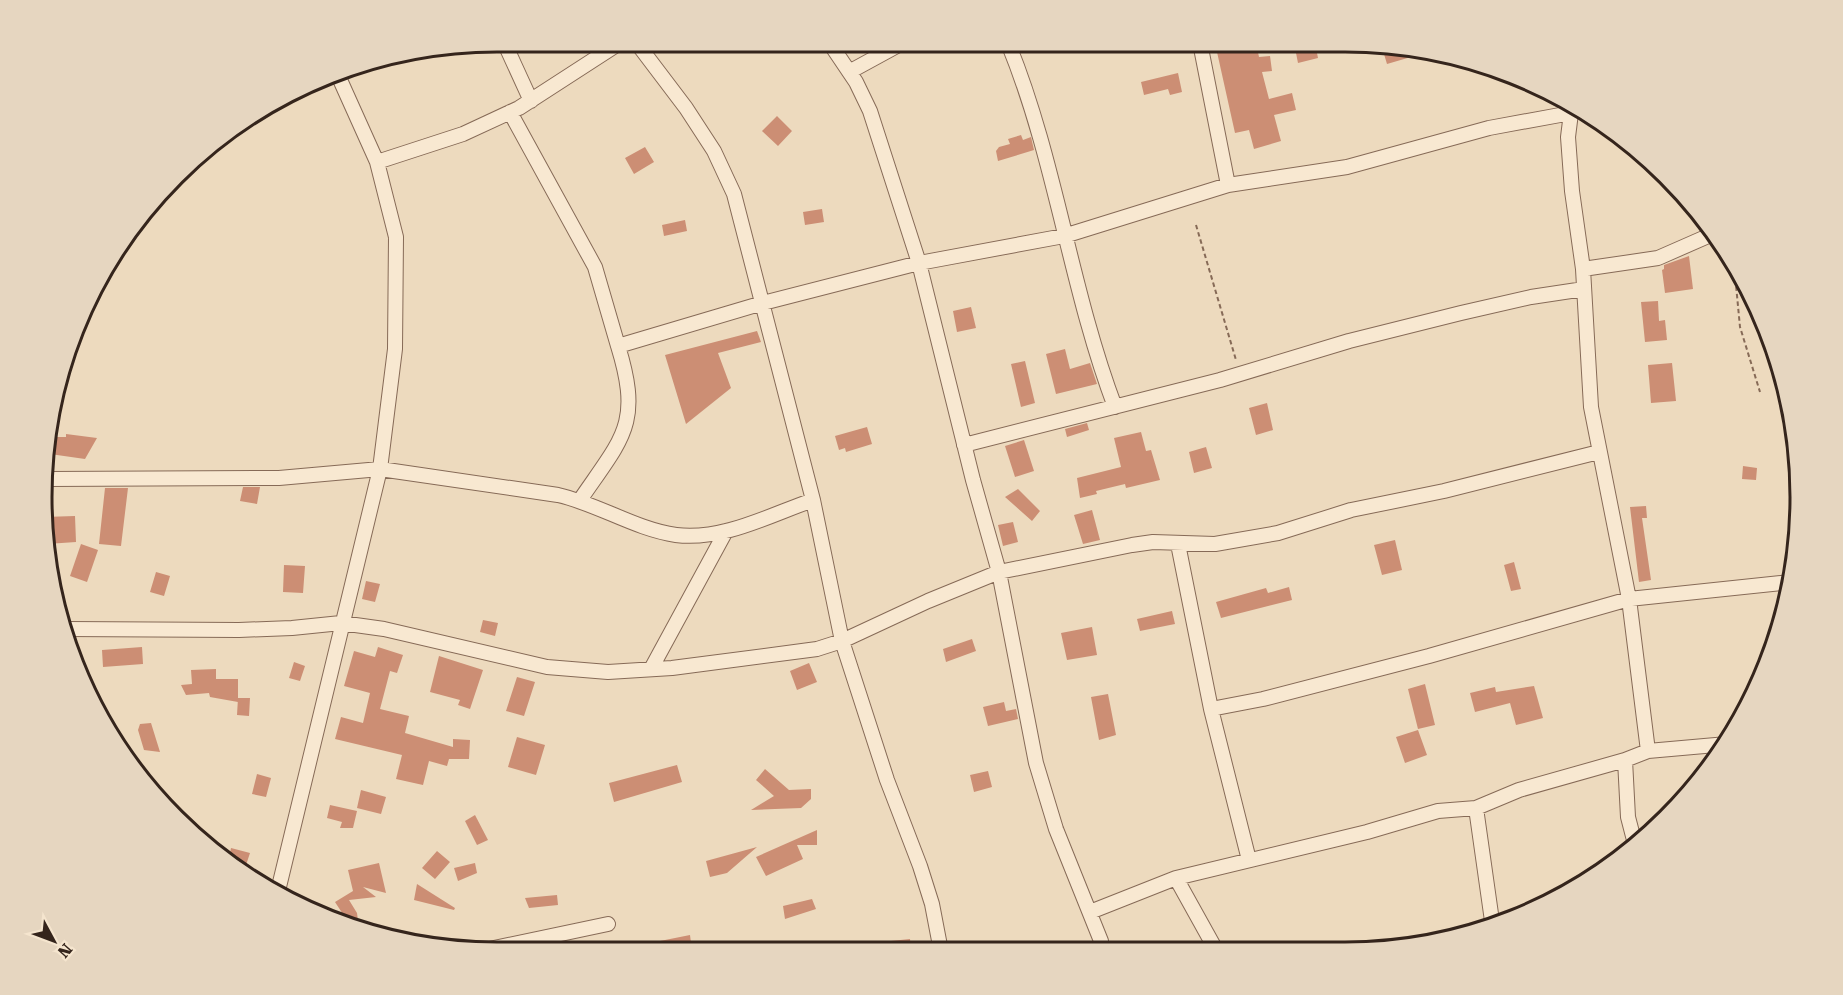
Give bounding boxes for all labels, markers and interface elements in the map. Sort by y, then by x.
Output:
north arrow [24,911,84,971]
text: N [54,940,76,961]

